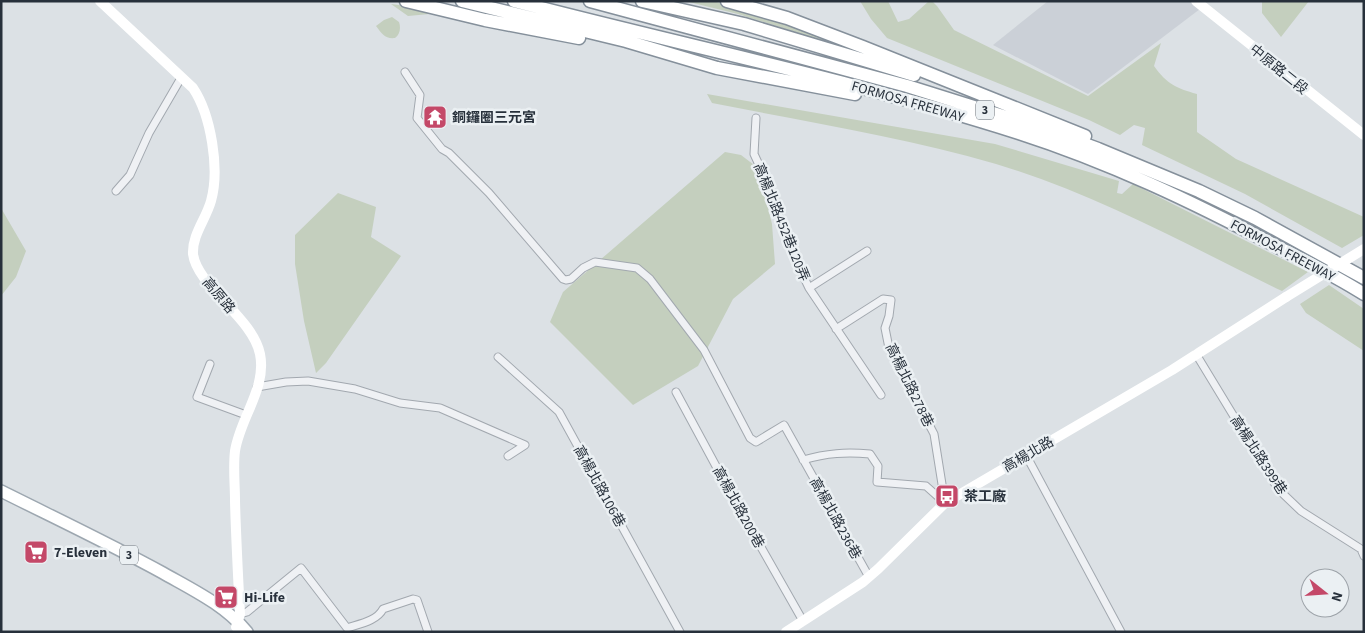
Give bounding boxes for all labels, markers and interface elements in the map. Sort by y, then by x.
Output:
street label: 中原路二段 [1245,40,1312,100]
street label: FORMOSA FREEWAY [849,76,967,128]
road number: 3 [976,100,994,120]
temple icon: 銅鑼圈三元宮 [422,104,448,130]
place label: 銅鑼圈三元宮 [452,108,536,128]
street label: 高楊北路452巷120弄 [748,160,814,284]
street label: FORMOSA FREEWAY [1227,215,1339,287]
street label: 高原路 [197,273,239,318]
street label: 高楊北路278巷 [880,340,938,431]
street label: 高楊北路399巷 [1225,412,1291,499]
street label: 高楊北路 [999,432,1058,478]
street label: 高楊北路106巷 [568,442,630,531]
street label: 高楊北路200巷 [707,463,769,552]
street label: 高楊北路236巷 [804,474,866,563]
bus stop icon: 茶工廠 [934,483,960,509]
place label: 茶工廠 [964,487,1006,507]
supermarket icon: 7-Eleven [23,539,49,565]
place label: 7-Eleven [54,543,107,563]
road number: 3 [120,546,138,564]
north arrow [1300,568,1350,618]
supermarket icon: Hi-Life [213,584,239,610]
place label: Hi-Life [244,588,285,608]
text: N [1326,589,1347,604]

